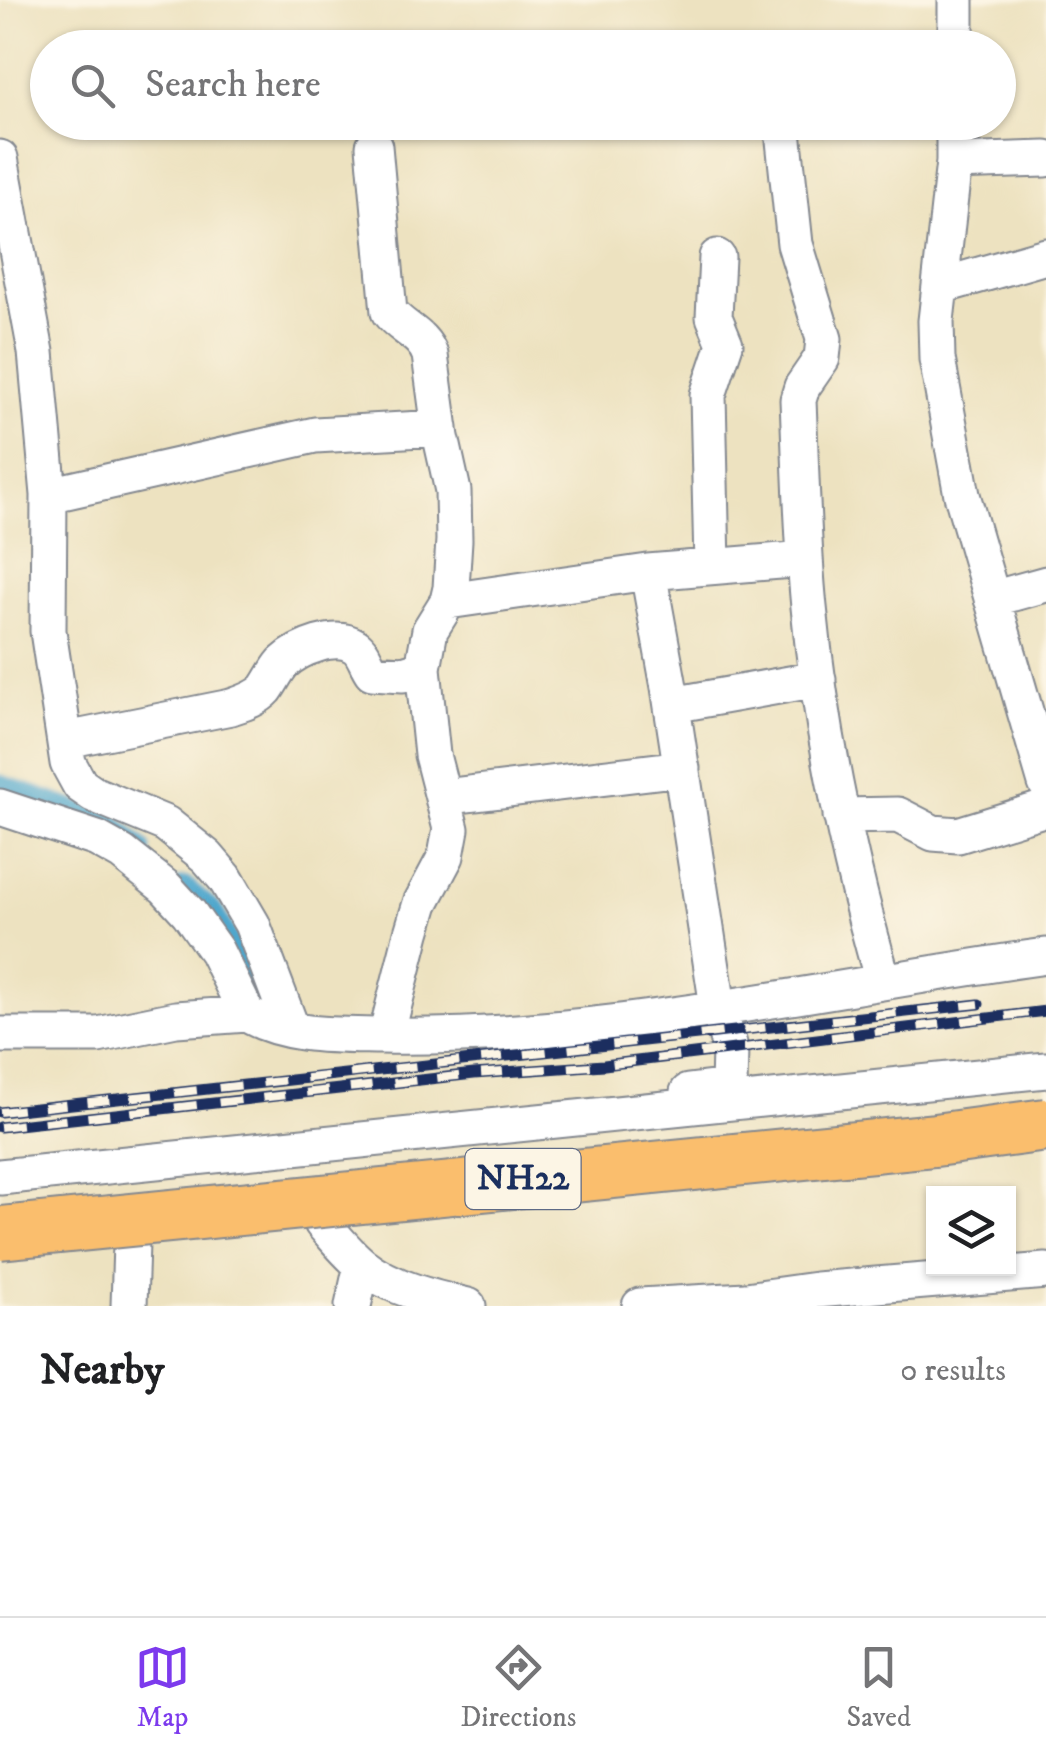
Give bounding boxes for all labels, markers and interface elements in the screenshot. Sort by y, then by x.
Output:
search box [30,30,1016,140]
icon: search [65,58,120,113]
text: Search here [145,61,321,109]
road number: NH22 [466,1149,580,1209]
map controls [926,1186,1016,1276]
button: layers [926,1186,1016,1276]
text: Nearby [40,1345,164,1397]
text: 0 results [900,1351,1006,1391]
tab: Map [135,1640,190,1735]
tab: Directions [460,1640,576,1735]
tab: Saved [847,1640,911,1735]

